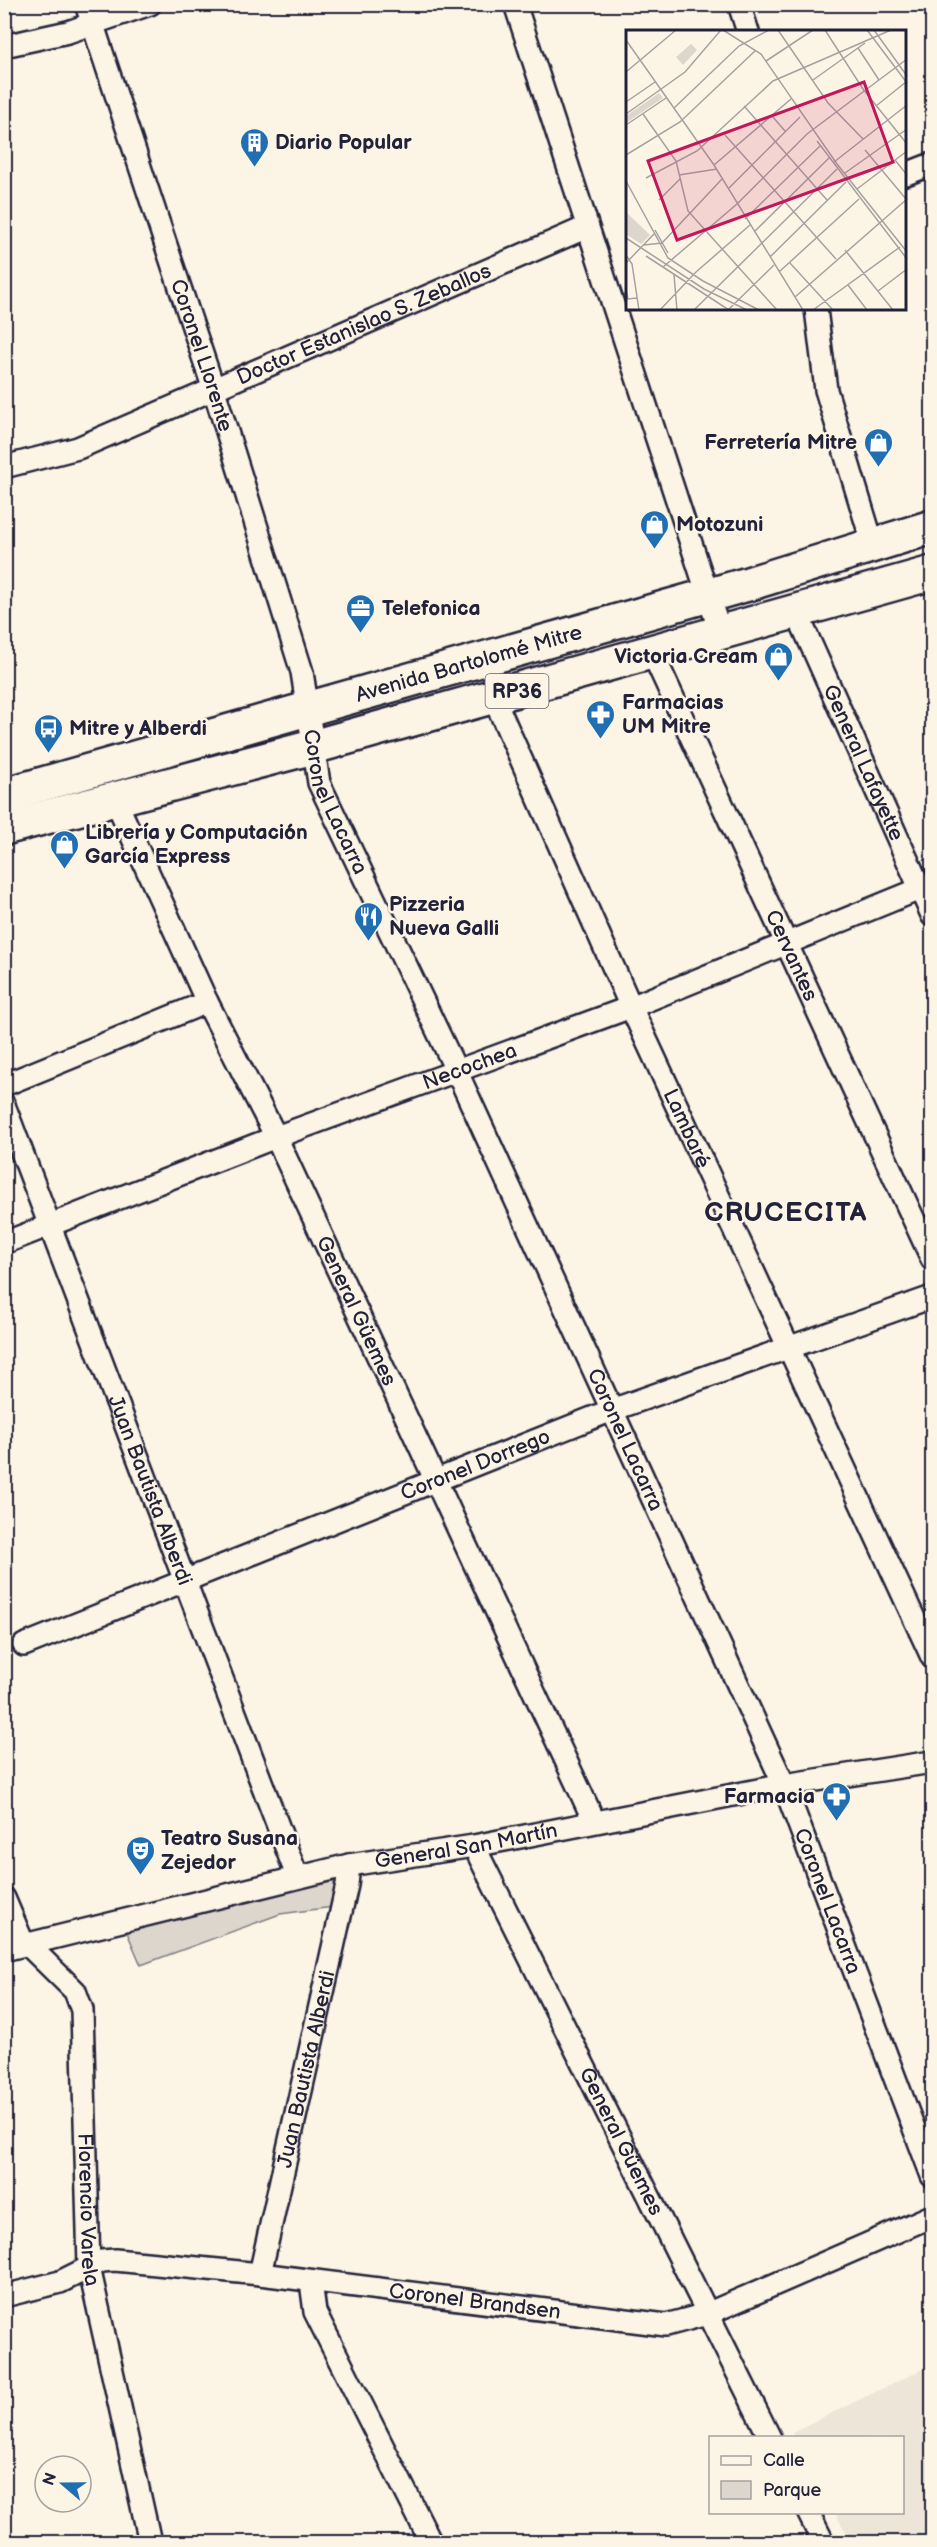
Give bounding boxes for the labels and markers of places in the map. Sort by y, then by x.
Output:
building icon: Diario Popular [238,126,270,168]
place label: Diario Popular [275,130,412,155]
shop icon: Ferretería Mitre [862,426,894,468]
place label: Ferretería Mitre [704,430,857,455]
shop icon: Motozuni [639,508,671,550]
place label: Motozuni [676,512,763,537]
office icon: Telefonica [345,592,377,634]
place label: Telefonica [382,596,481,621]
shop icon: Victoria Cream [763,640,795,682]
place label: Victoria Cream [614,644,758,669]
place label: Farmacias UM Mitre [622,690,724,739]
pharmacy icon: Farmacias UM Mitre [585,698,617,740]
bus stop icon: Mitre y Alberdi [32,712,64,754]
place label: Mitre y Alberdi [69,716,207,741]
place label: Librería y Computación García Express [85,820,308,869]
shop icon: Librería y Computación García Express [48,828,80,870]
place label: Pizzeria Nueva Galli [389,892,499,941]
restaurant icon: Pizzeria Nueva Galli [352,900,384,942]
pharmacy icon: Farmacia [820,1780,852,1822]
place label: Farmacia [724,1784,815,1809]
place label: Teatro Susana Zejedor [161,1826,298,1875]
theatre icon: Teatro Susana Zejedor [124,1834,156,1876]

